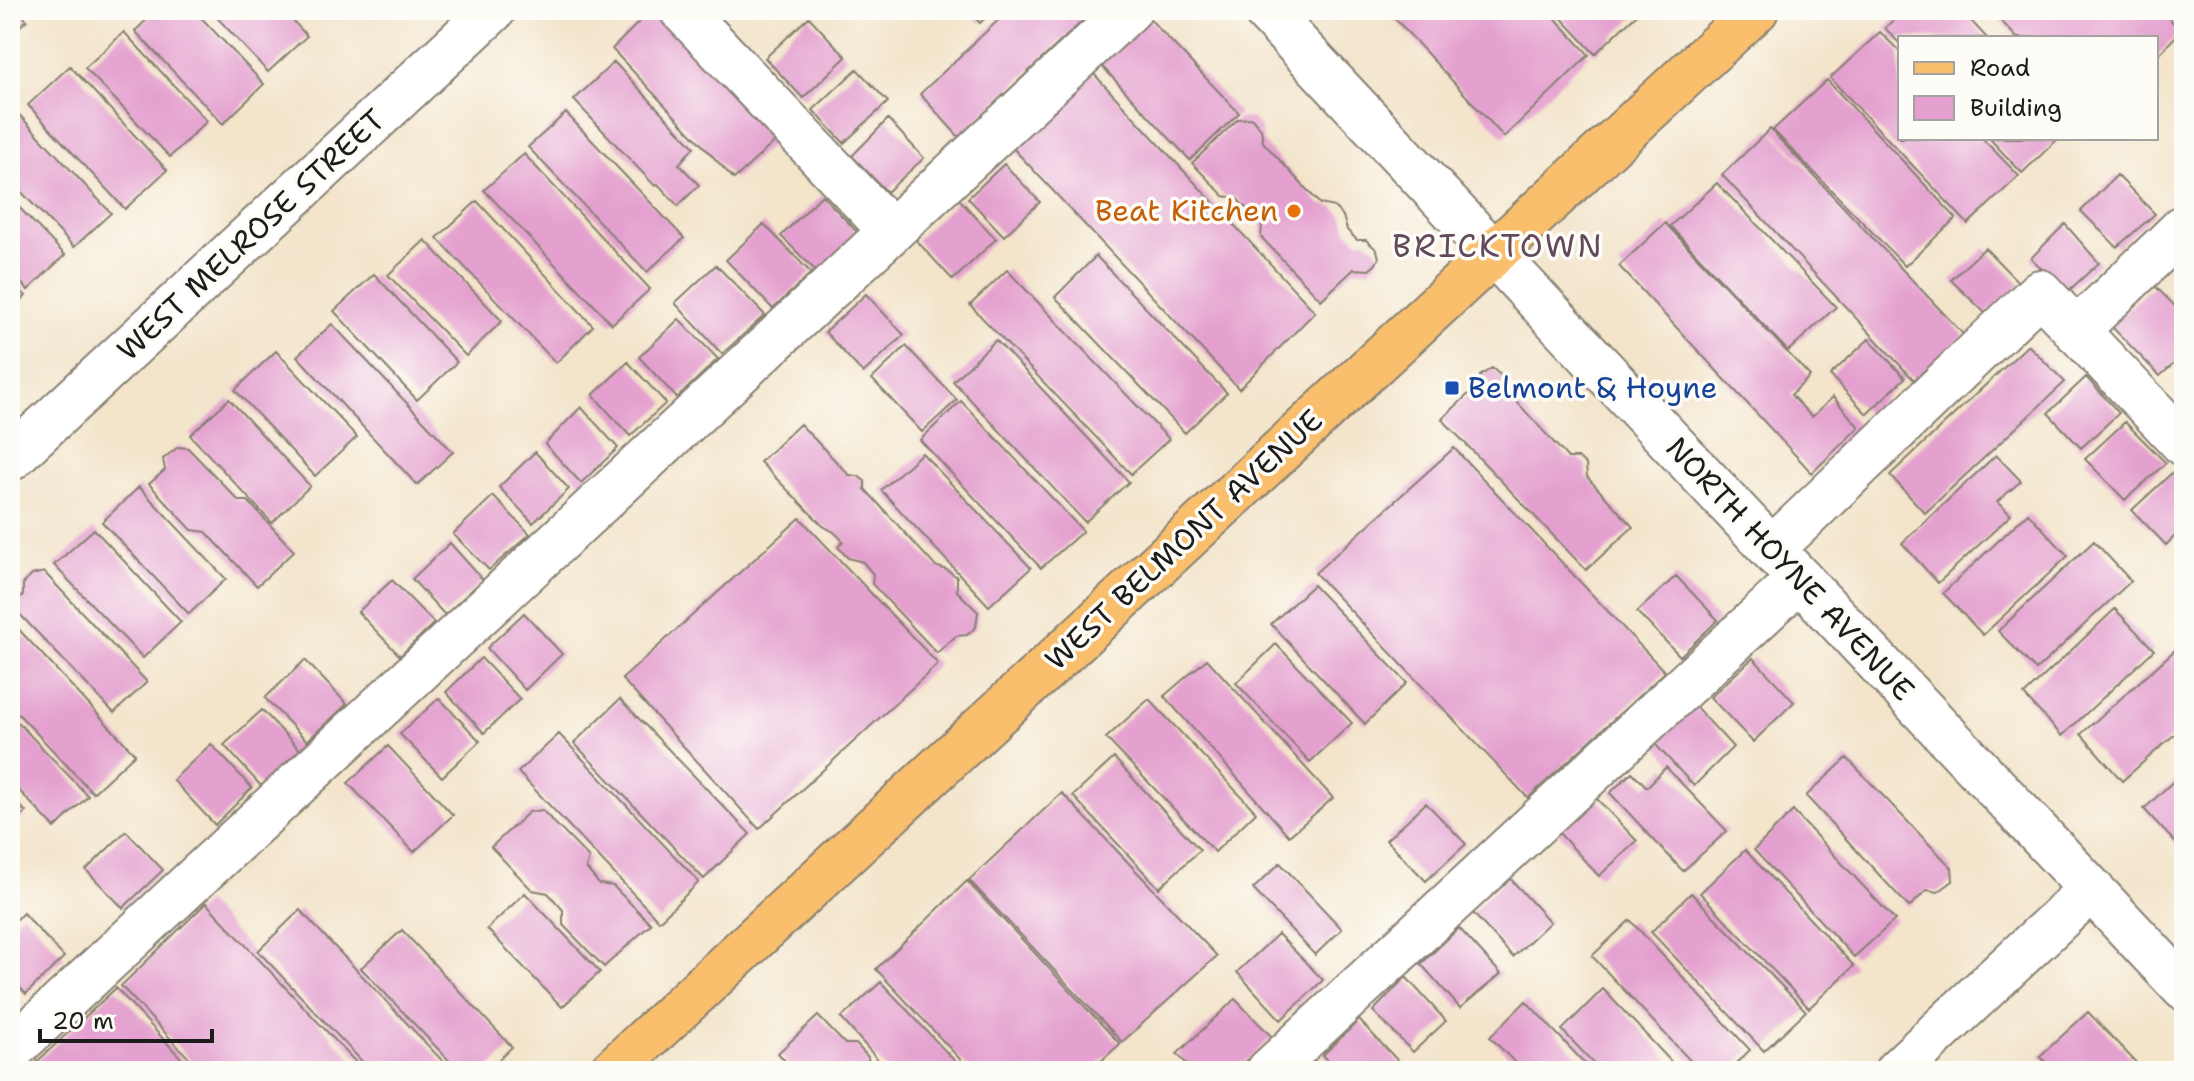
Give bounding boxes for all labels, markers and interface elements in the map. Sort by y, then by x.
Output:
legend [1898,36,2158,140]
text: Road [1970,52,2030,84]
text: Building [1970,92,2062,124]
street label: WEST MELROSE STREET [108,99,394,370]
place label: Beat Kitchen [1095,190,1278,231]
marker: Beat Kitchen [1285,202,1303,220]
district label: BRICKTOWN [1392,224,1604,267]
place label: Belmont & Hoyne [1468,367,1717,408]
marker: Belmont & Hoyne [1443,379,1461,397]
street label: WEST BELMONT AVENUE [1036,400,1331,679]
street label: NORTH HOYNE AVENUE [1657,428,1924,710]
scale bar [40,993,212,1043]
text: 20 m [52,1005,114,1037]

